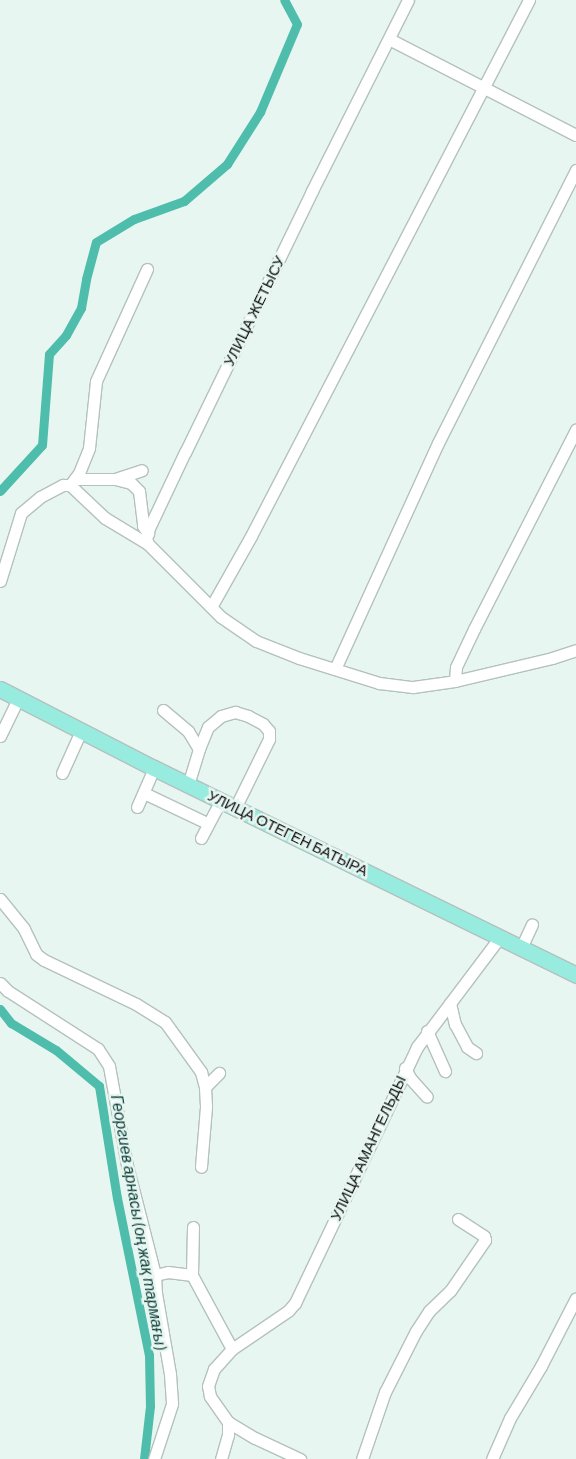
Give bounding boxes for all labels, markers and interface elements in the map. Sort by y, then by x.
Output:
street label: УЛИЦА ЖЕТЫСУ [220,253,288,369]
street label: УЛИЦА ОТЕГЕН БАТЫРА [205,786,371,880]
street label: УЛИЦА АМАНГЕЛЬДЫ [326,1073,410,1223]
water label: Георгиев арнасы (оң жақ тармағы) [107,1093,171,1351]

